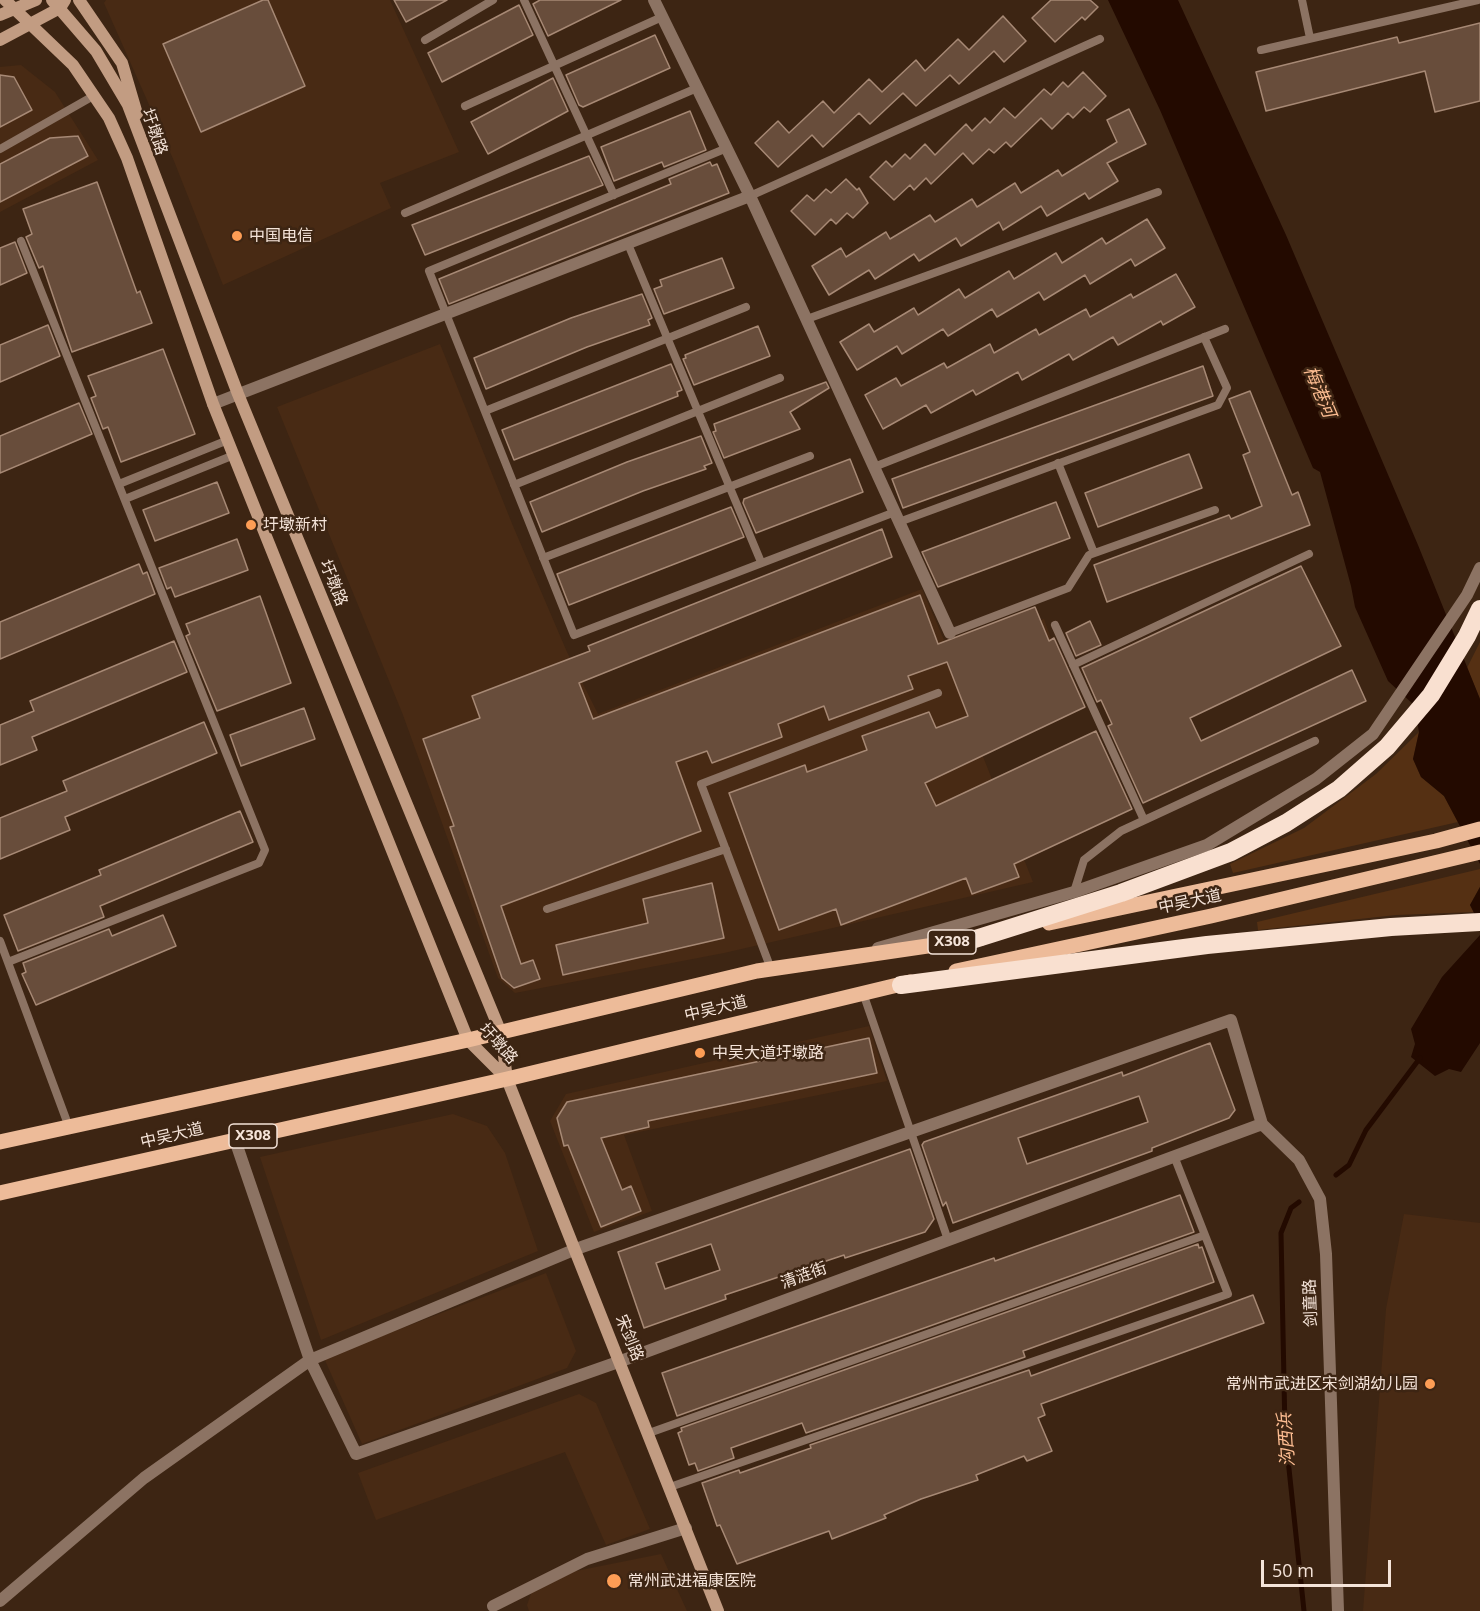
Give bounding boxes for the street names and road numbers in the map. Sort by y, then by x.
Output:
street label: 圩墩路 [137,106,171,158]
street label: 圩墩路 [315,557,351,609]
street label: 中吴大道 [1157,886,1223,918]
road number: X308 [928,930,976,954]
street label: 中吴大道 [683,992,749,1026]
street label: 圩墩路 [475,1020,521,1068]
street label: 中吴大道 [139,1119,205,1153]
road number: X308 [229,1124,277,1148]
street label: 清涟街 [778,1259,830,1293]
street label: 剑童路 [1301,1279,1321,1327]
street label: 宋剑路 [611,1312,647,1364]

